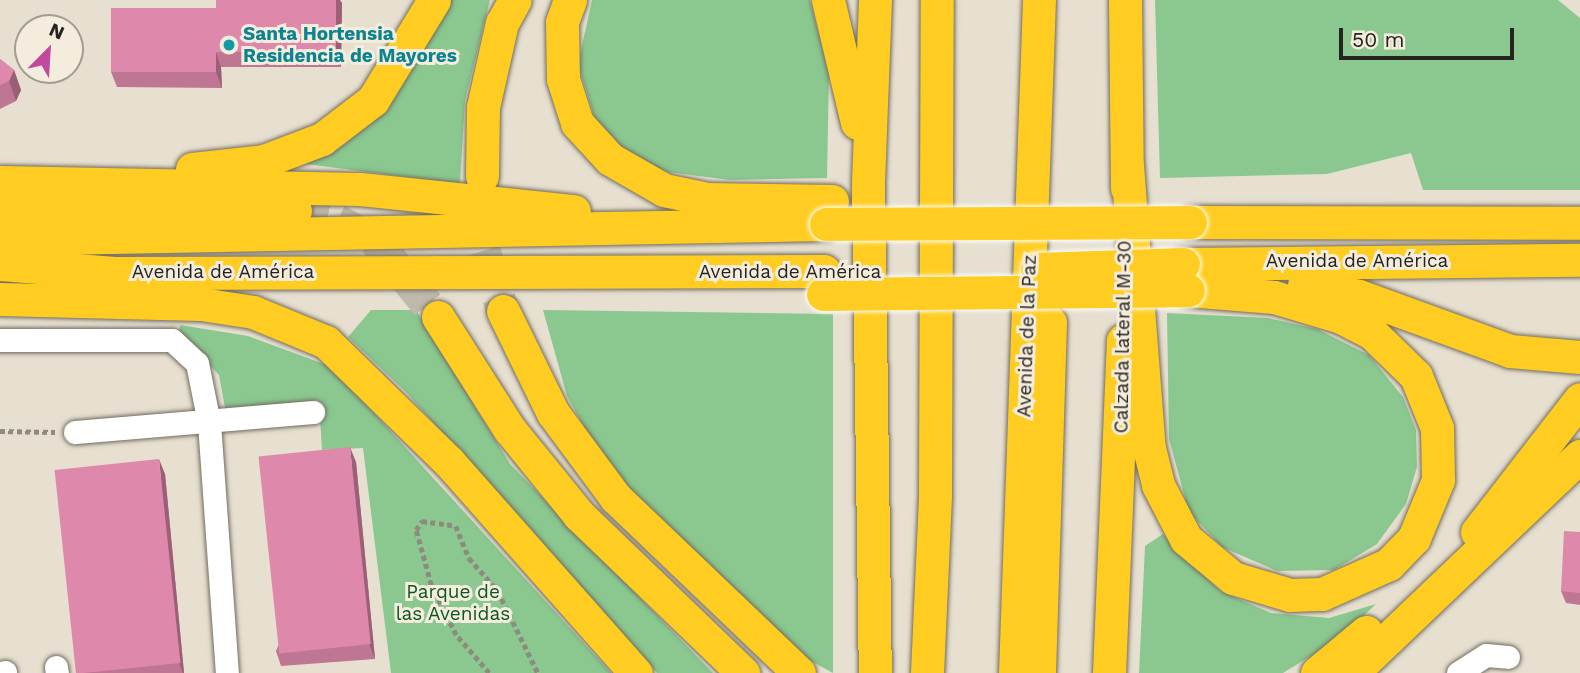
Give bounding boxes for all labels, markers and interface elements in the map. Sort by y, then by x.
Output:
north arrow [14,14,84,84]
scale bar [1342,14,1517,58]
text: N [46,18,68,45]
place label: Santa Hortensia Residencia de Mayores [243,23,457,67]
text: 50 m [1352,27,1404,52]
marker: Santa Hortensia Residencia de Mayores [221,37,237,53]
street label: Calzada lateral M-30 [1110,240,1136,434]
street label: Avenida de América [1265,250,1449,272]
street label: Avenida de la Paz [1013,254,1041,418]
street label: Avenida de América [131,261,315,283]
street label: Avenida de América [698,261,882,283]
park label: Parque de las Avenidas [395,581,511,625]

